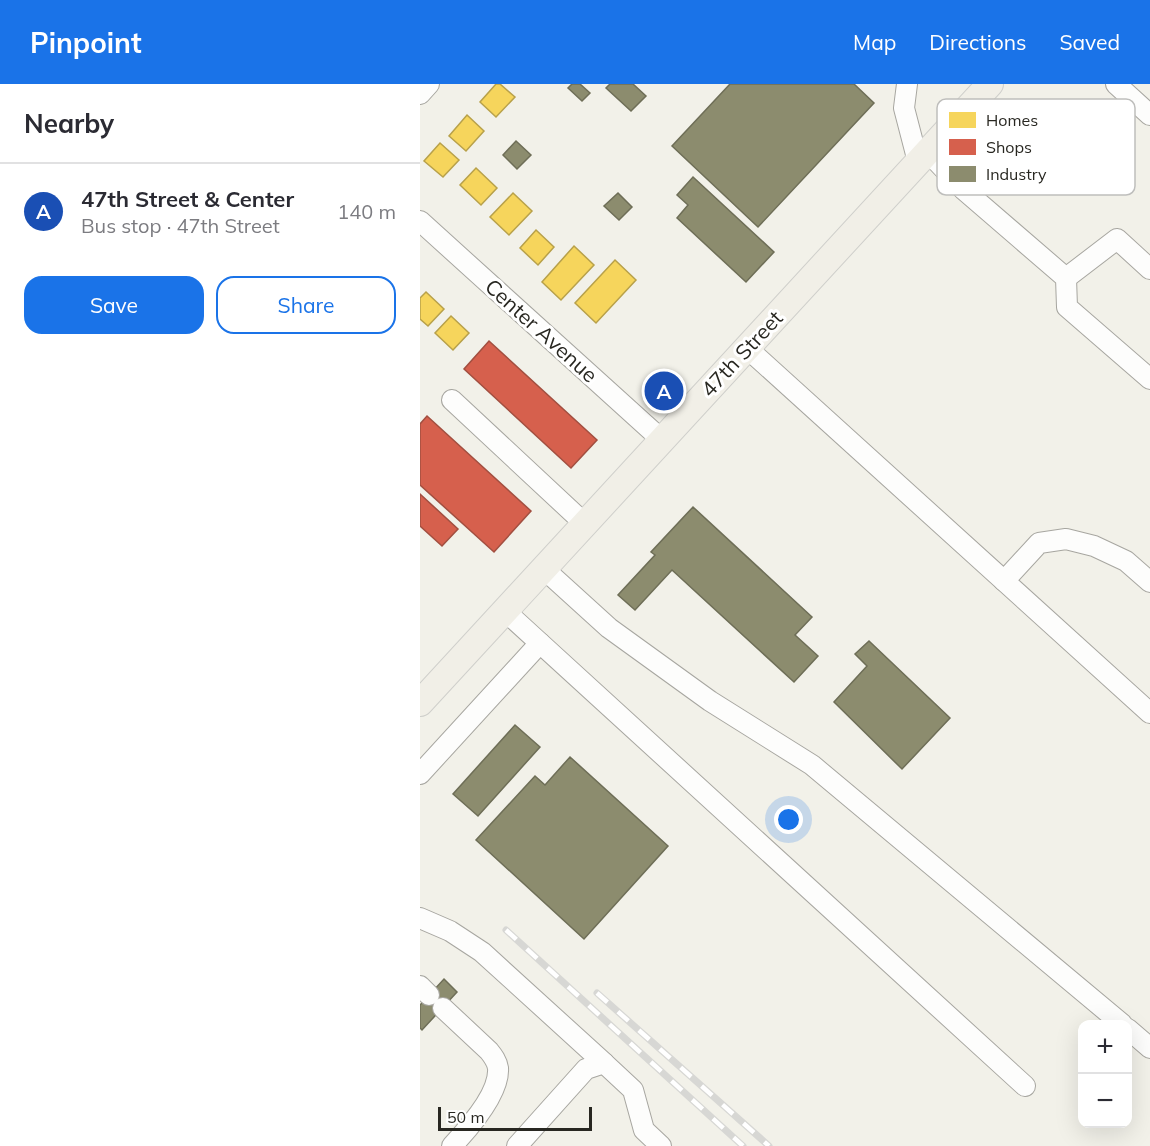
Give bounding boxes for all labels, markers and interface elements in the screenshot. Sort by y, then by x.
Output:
text: Pinpoint [30,25,142,60]
text: Map [853,29,896,55]
text: Directions [929,29,1026,55]
text: Saved [1059,29,1120,55]
legend [937,99,1135,195]
text: Nearby [24,107,114,140]
text: Homes [986,110,1038,130]
text: Shops [986,137,1032,157]
text: Industry [986,164,1047,184]
text: 47th Street & Center [81,185,294,213]
text: A [36,199,51,224]
text: 140 m [337,199,396,224]
text: Bus stop · 47th Street [81,213,280,238]
street label: Center Avenue [480,273,603,388]
button: Save [24,276,204,334]
button: Share [216,276,396,334]
street label: 47th Street [695,305,788,402]
pin: A [644,368,684,414]
your location [774,805,803,834]
map controls [1078,1020,1132,1128]
button: + [1078,1020,1132,1074]
button: − [1078,1074,1132,1128]
scale bar [438,1104,592,1132]
text: 50 m [447,1107,484,1127]

